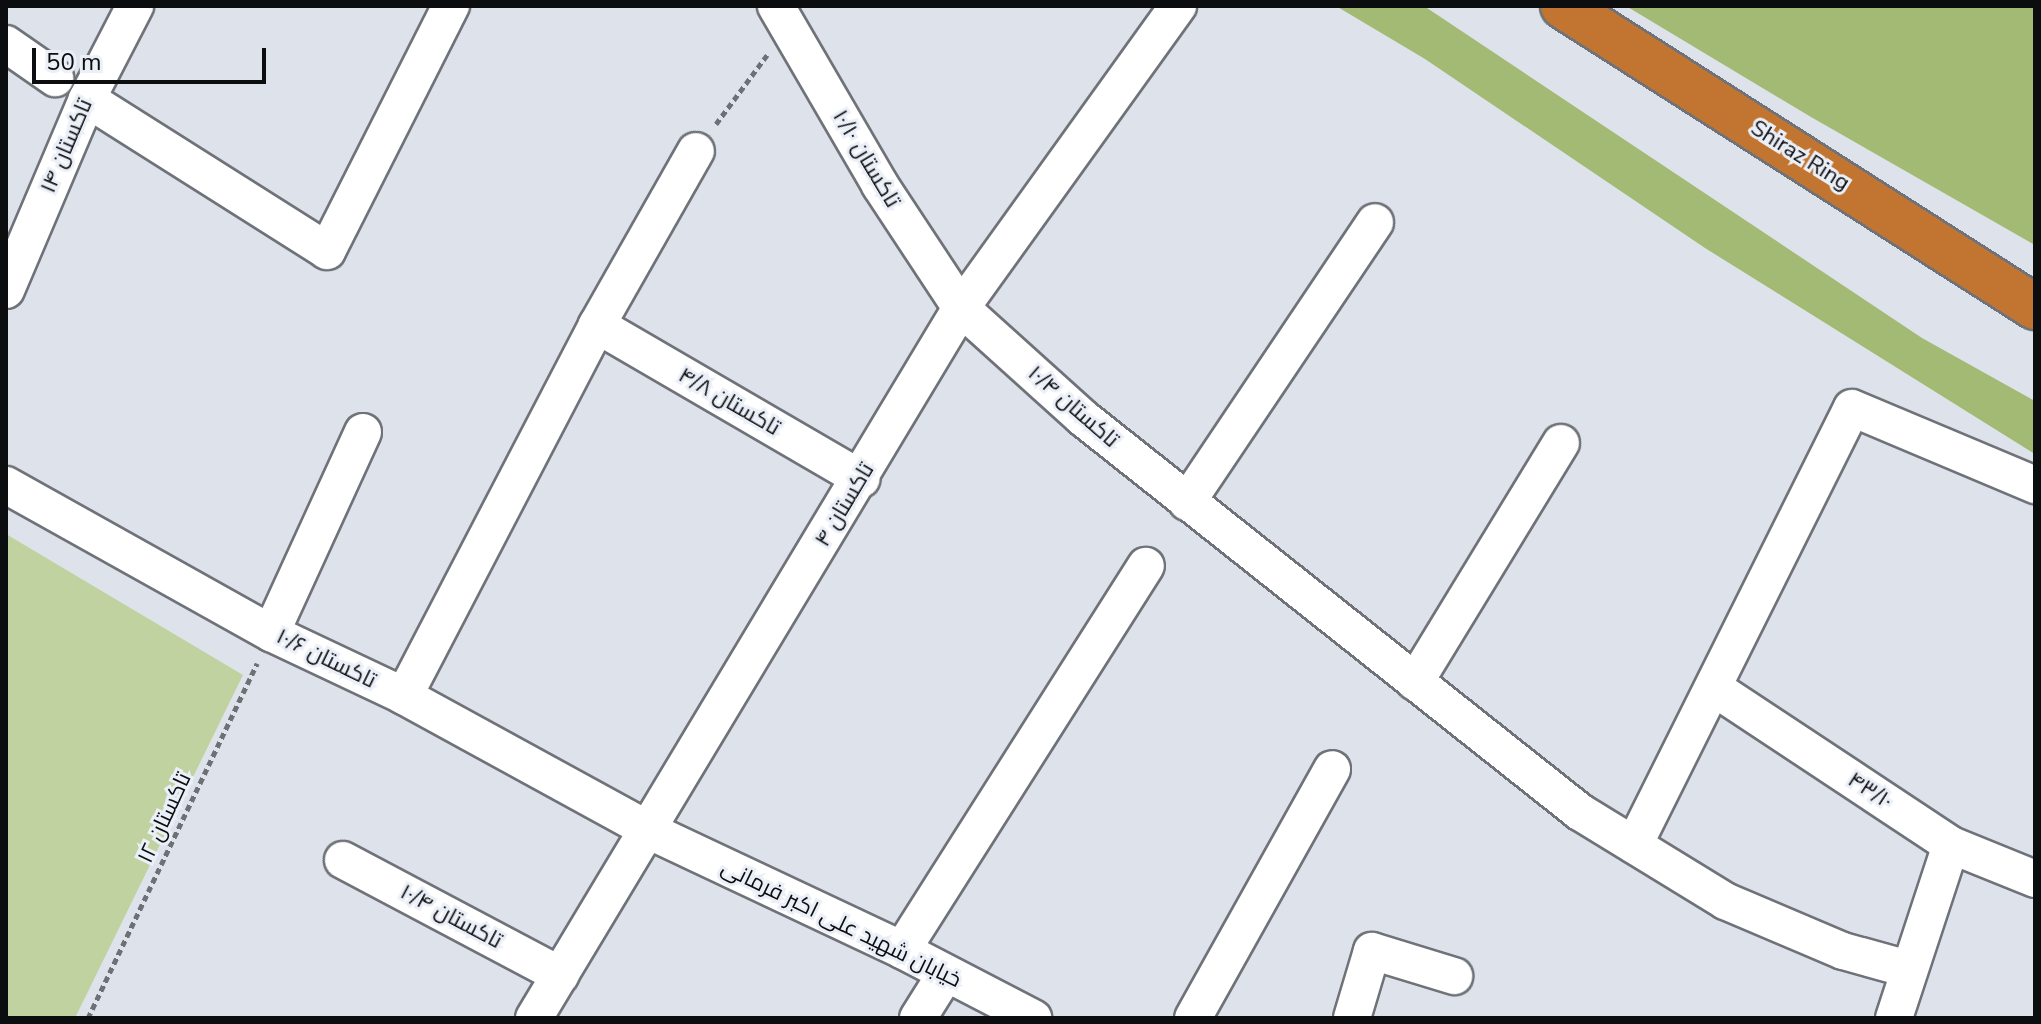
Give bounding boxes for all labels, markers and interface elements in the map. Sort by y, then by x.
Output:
scale bar [36,32,270,82]
text: 50 m [46,46,102,78]
street label: تاکستان ۱۴ [35,95,99,197]
street label: تاکستان ۱۰/۱۰ [827,105,905,213]
street label: Shiraz Ring [1746,115,1854,197]
street label: تاکستان ۱۰/۴ [1022,360,1124,454]
street label: تاکستان ۴/۸ [674,362,784,442]
street label: تاکستان ۴ [810,458,880,552]
street label: تاکستان ۱۰/۶ [272,624,380,694]
street label: ۴۳/۱۰ [1843,767,1897,815]
street label: تاکستان ۱۲ [133,769,197,867]
street label: خیابان شهید علی اکبر فرمانی [717,854,965,994]
street label: تاکستان ۱۰/۴ [396,879,506,955]

